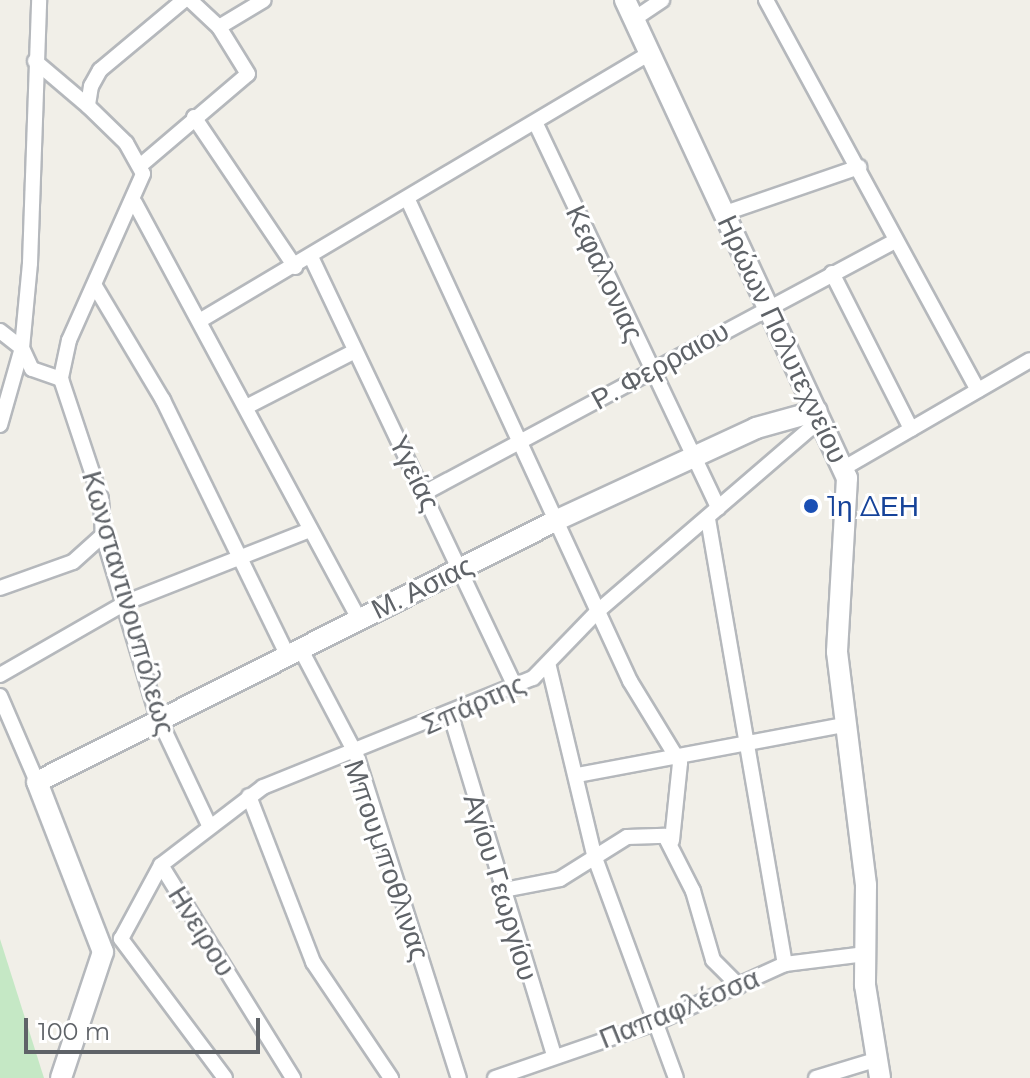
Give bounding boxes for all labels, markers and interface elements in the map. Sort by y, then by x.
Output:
street label: Κεφαλονιας [559,200,651,346]
street label: Ηρώων Πολυτεχνείου [711,210,855,468]
street label: Ρ. Φερραιου [585,313,735,417]
street label: Υγείας [382,430,448,516]
street label: Κωνσταντινουπόλεως [75,467,183,739]
place label: 1η ΔΕΗ [827,489,919,523]
marker: 1η ΔΕΗ [802,497,820,515]
street label: Μ. Ασιας [366,548,478,626]
street label: Σπάρτης [416,666,530,742]
street label: Μπουμποθλινας [337,755,437,965]
street label: Αγίου Γεωργίου [457,790,545,984]
street label: Ηνειρου [161,880,243,982]
street label: Παπαφλέσσα [594,961,764,1055]
scale bar [28,1002,264,1052]
text: 100 m [38,1017,110,1046]

